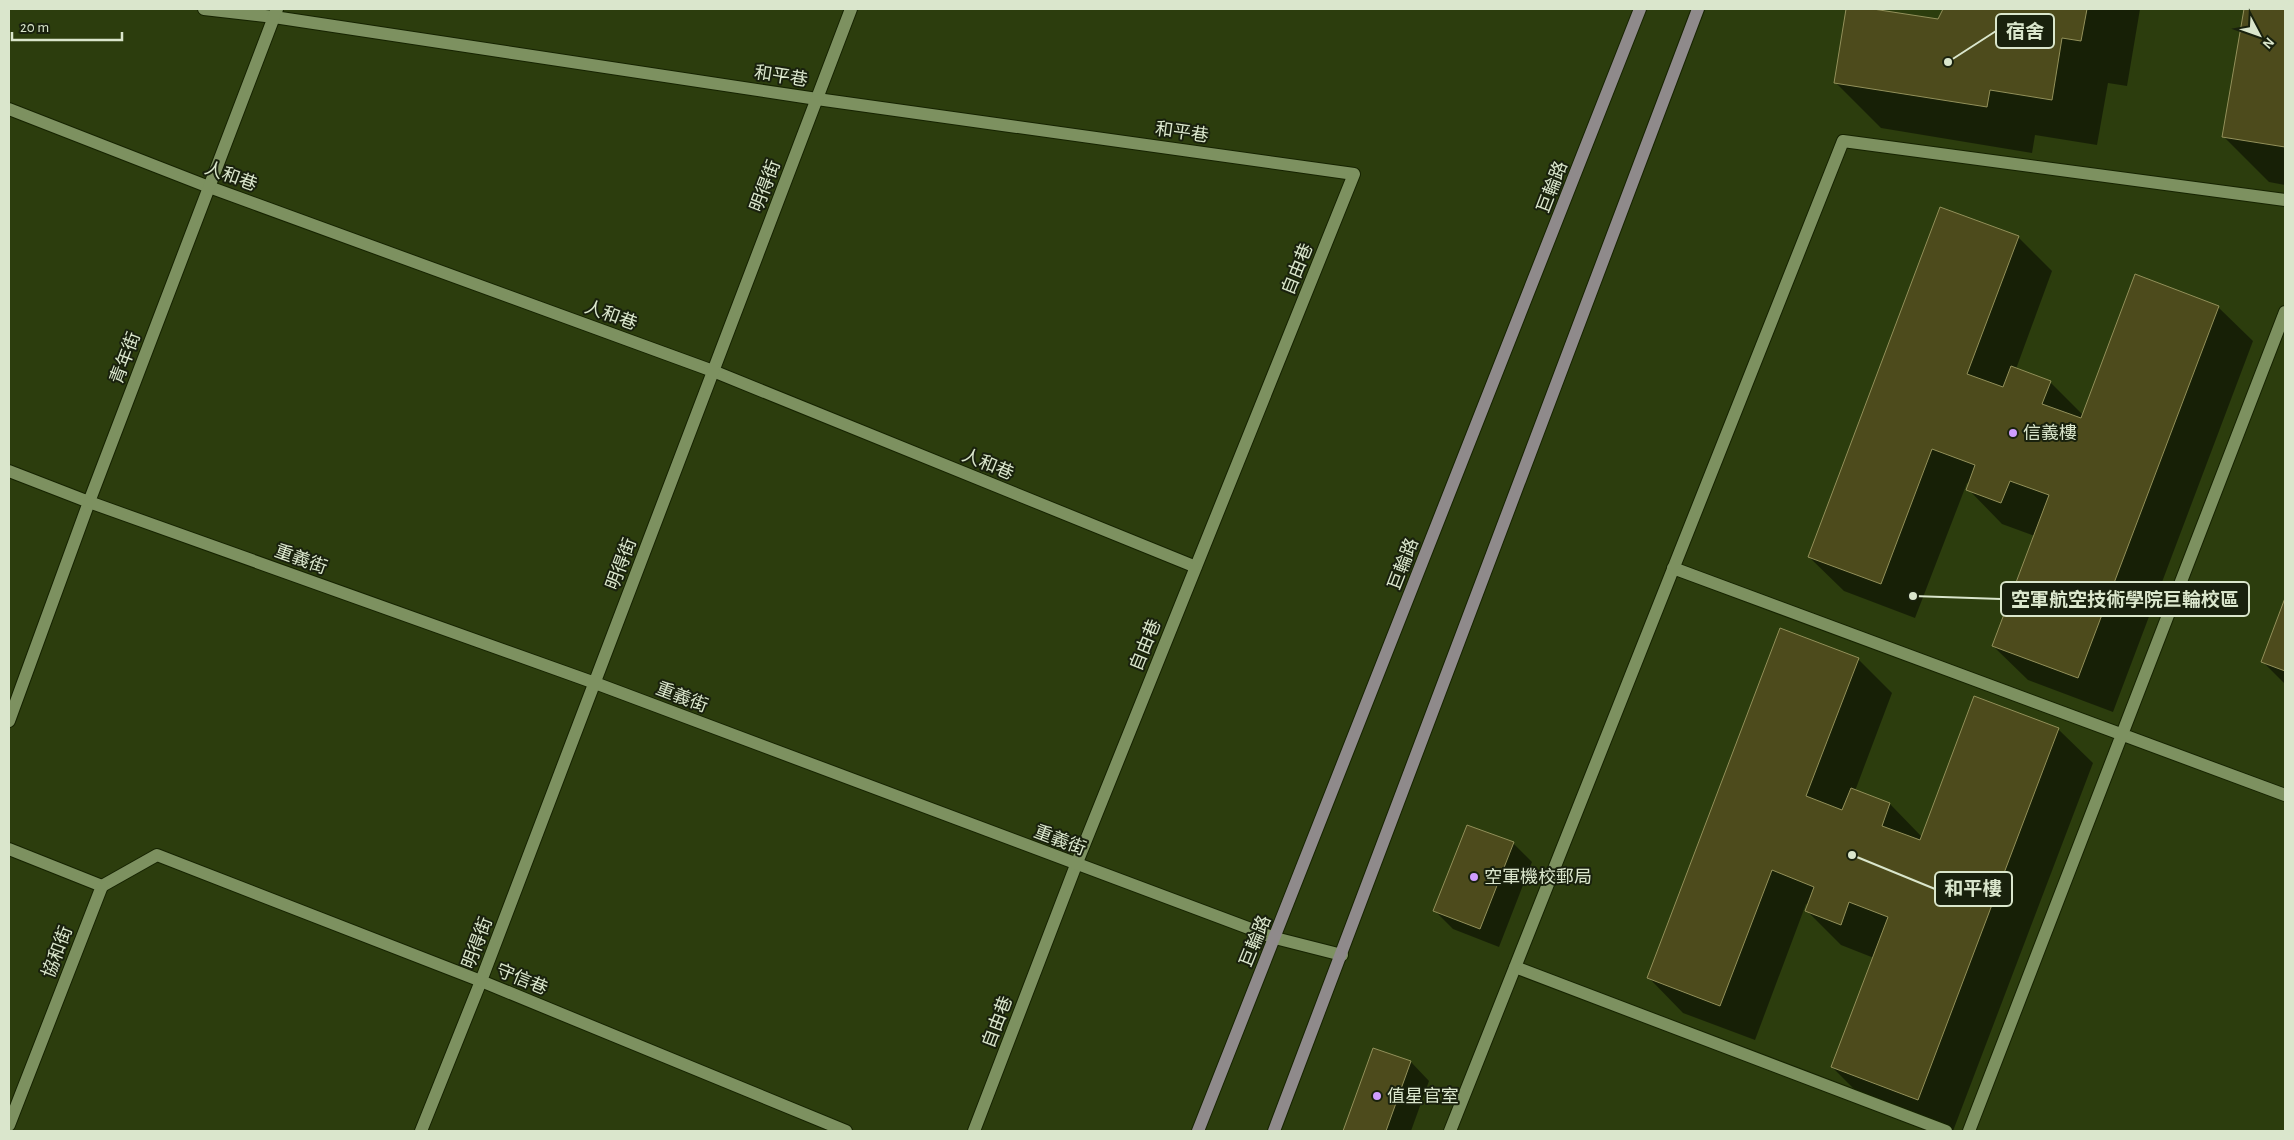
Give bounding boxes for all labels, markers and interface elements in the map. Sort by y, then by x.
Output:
scale bar [12,10,122,42]
north arrow [2234,10,2284,60]
callout: 宿舍 [1996,14,2054,48]
text: 20 m [20,20,49,35]
text: 宿舍 [2006,21,2044,42]
text: N [2260,35,2277,51]
street label: 和平巷 [753,62,809,90]
street label: 和平巷 [1154,118,1210,146]
street label: 人和巷 [202,157,260,195]
street label: 明得街 [746,157,784,215]
street label: 巨輪路 [1533,158,1571,216]
street label: 自由巷 [1278,240,1316,298]
street label: 人和巷 [582,296,640,334]
street label: 青年街 [106,329,144,387]
place label: 信義樓 [2023,423,2077,443]
marker: 信義樓 [2007,427,2019,439]
street label: 人和巷 [959,445,1017,483]
street label: 明得街 [602,535,640,593]
street label: 巨輪路 [1384,535,1422,593]
street label: 重義街 [272,540,330,578]
callout: 空軍航空技術學院巨輪校區 [2001,582,2249,616]
text: 空軍航空技術學院巨輪校區 [2011,589,2239,610]
street label: 自由巷 [1126,616,1164,674]
street label: 重義街 [653,678,711,716]
street label: 重義街 [1031,821,1089,859]
place label: 空軍機校郵局 [1484,867,1592,887]
marker: 空軍機校郵局 [1468,871,1480,883]
callout: 和平樓 [1935,872,2012,906]
text: 和平樓 [1944,879,2002,899]
street label: 巨輪路 [1236,912,1274,970]
street label: 明得街 [458,914,496,972]
street label: 協和街 [38,923,76,981]
street label: 守信巷 [493,960,551,998]
street label: 自由巷 [978,993,1016,1051]
place label: 值星官室 [1387,1086,1459,1106]
marker: 值星官室 [1371,1090,1383,1102]

